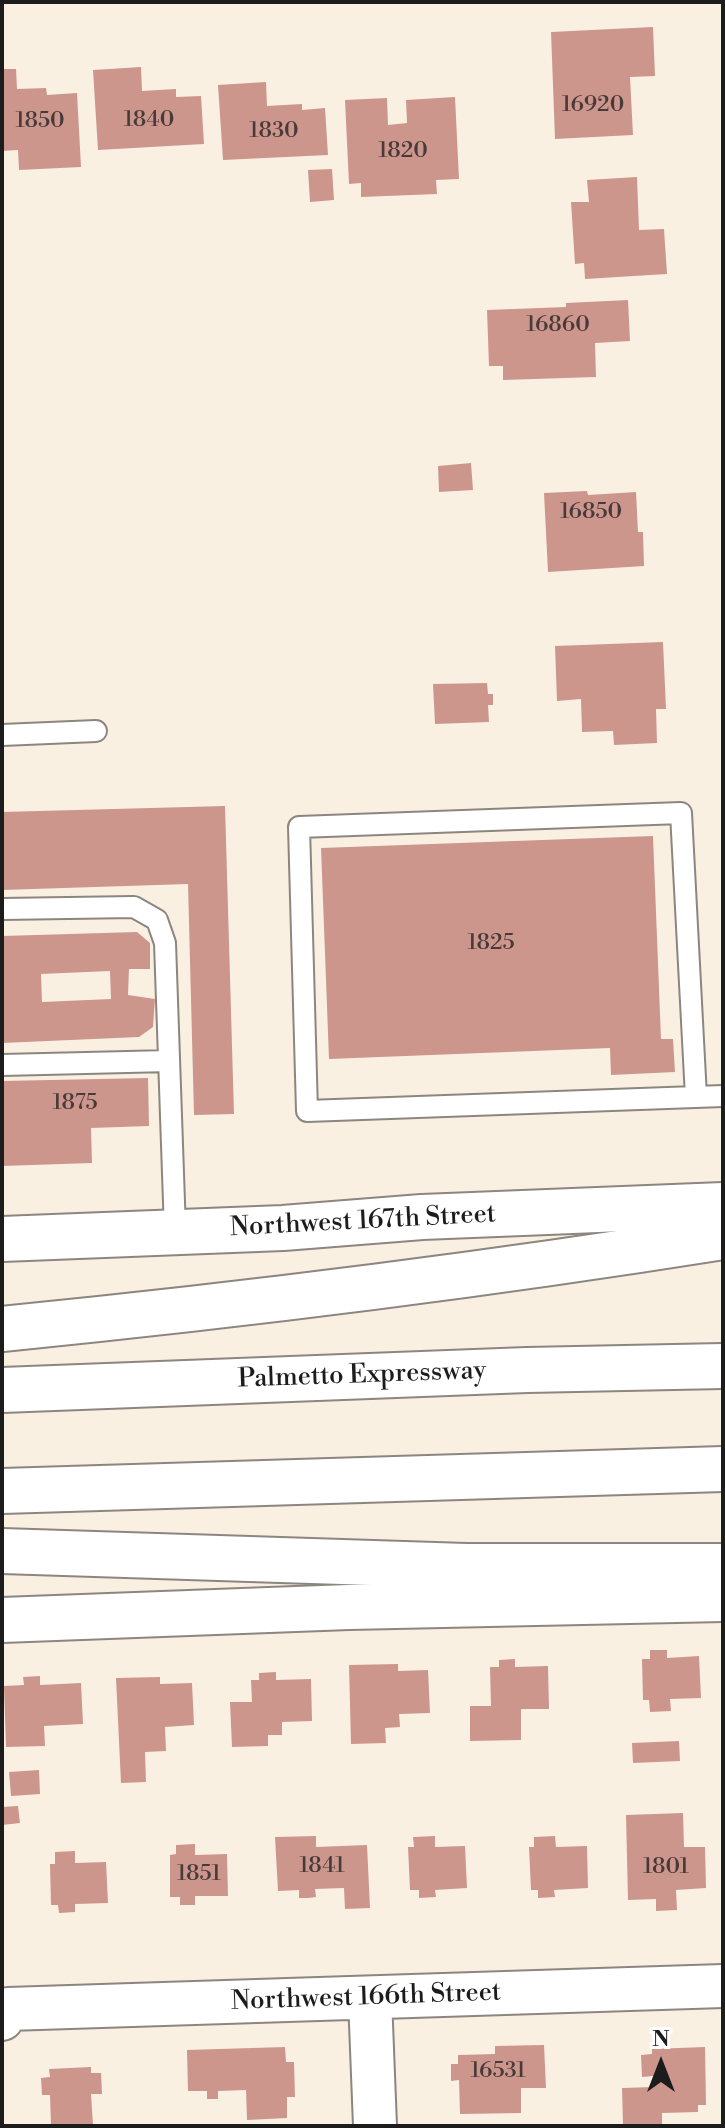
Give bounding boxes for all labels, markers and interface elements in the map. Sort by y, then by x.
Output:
house number: 16920 [562,93,624,119]
house number: 1840 [124,108,174,134]
house number: 1850 [15,109,65,135]
house number: 1830 [249,119,299,145]
house number: 1820 [378,139,428,165]
house number: 16860 [526,313,590,339]
house number: 16850 [560,500,622,526]
house number: 1825 [467,931,515,957]
house number: 1875 [52,1091,98,1117]
street label: Northwest 167th Street [229,1199,497,1245]
street label: Palmetto Expressway [237,1356,487,1396]
house number: 1841 [299,1854,345,1880]
house number: 1801 [643,1855,689,1881]
house number: 1851 [177,1862,221,1888]
street label: Northwest 166th Street [230,1978,502,2018]
north arrow [621,2024,701,2104]
text: N [652,2026,670,2053]
house number: 16531 [470,2059,526,2085]

